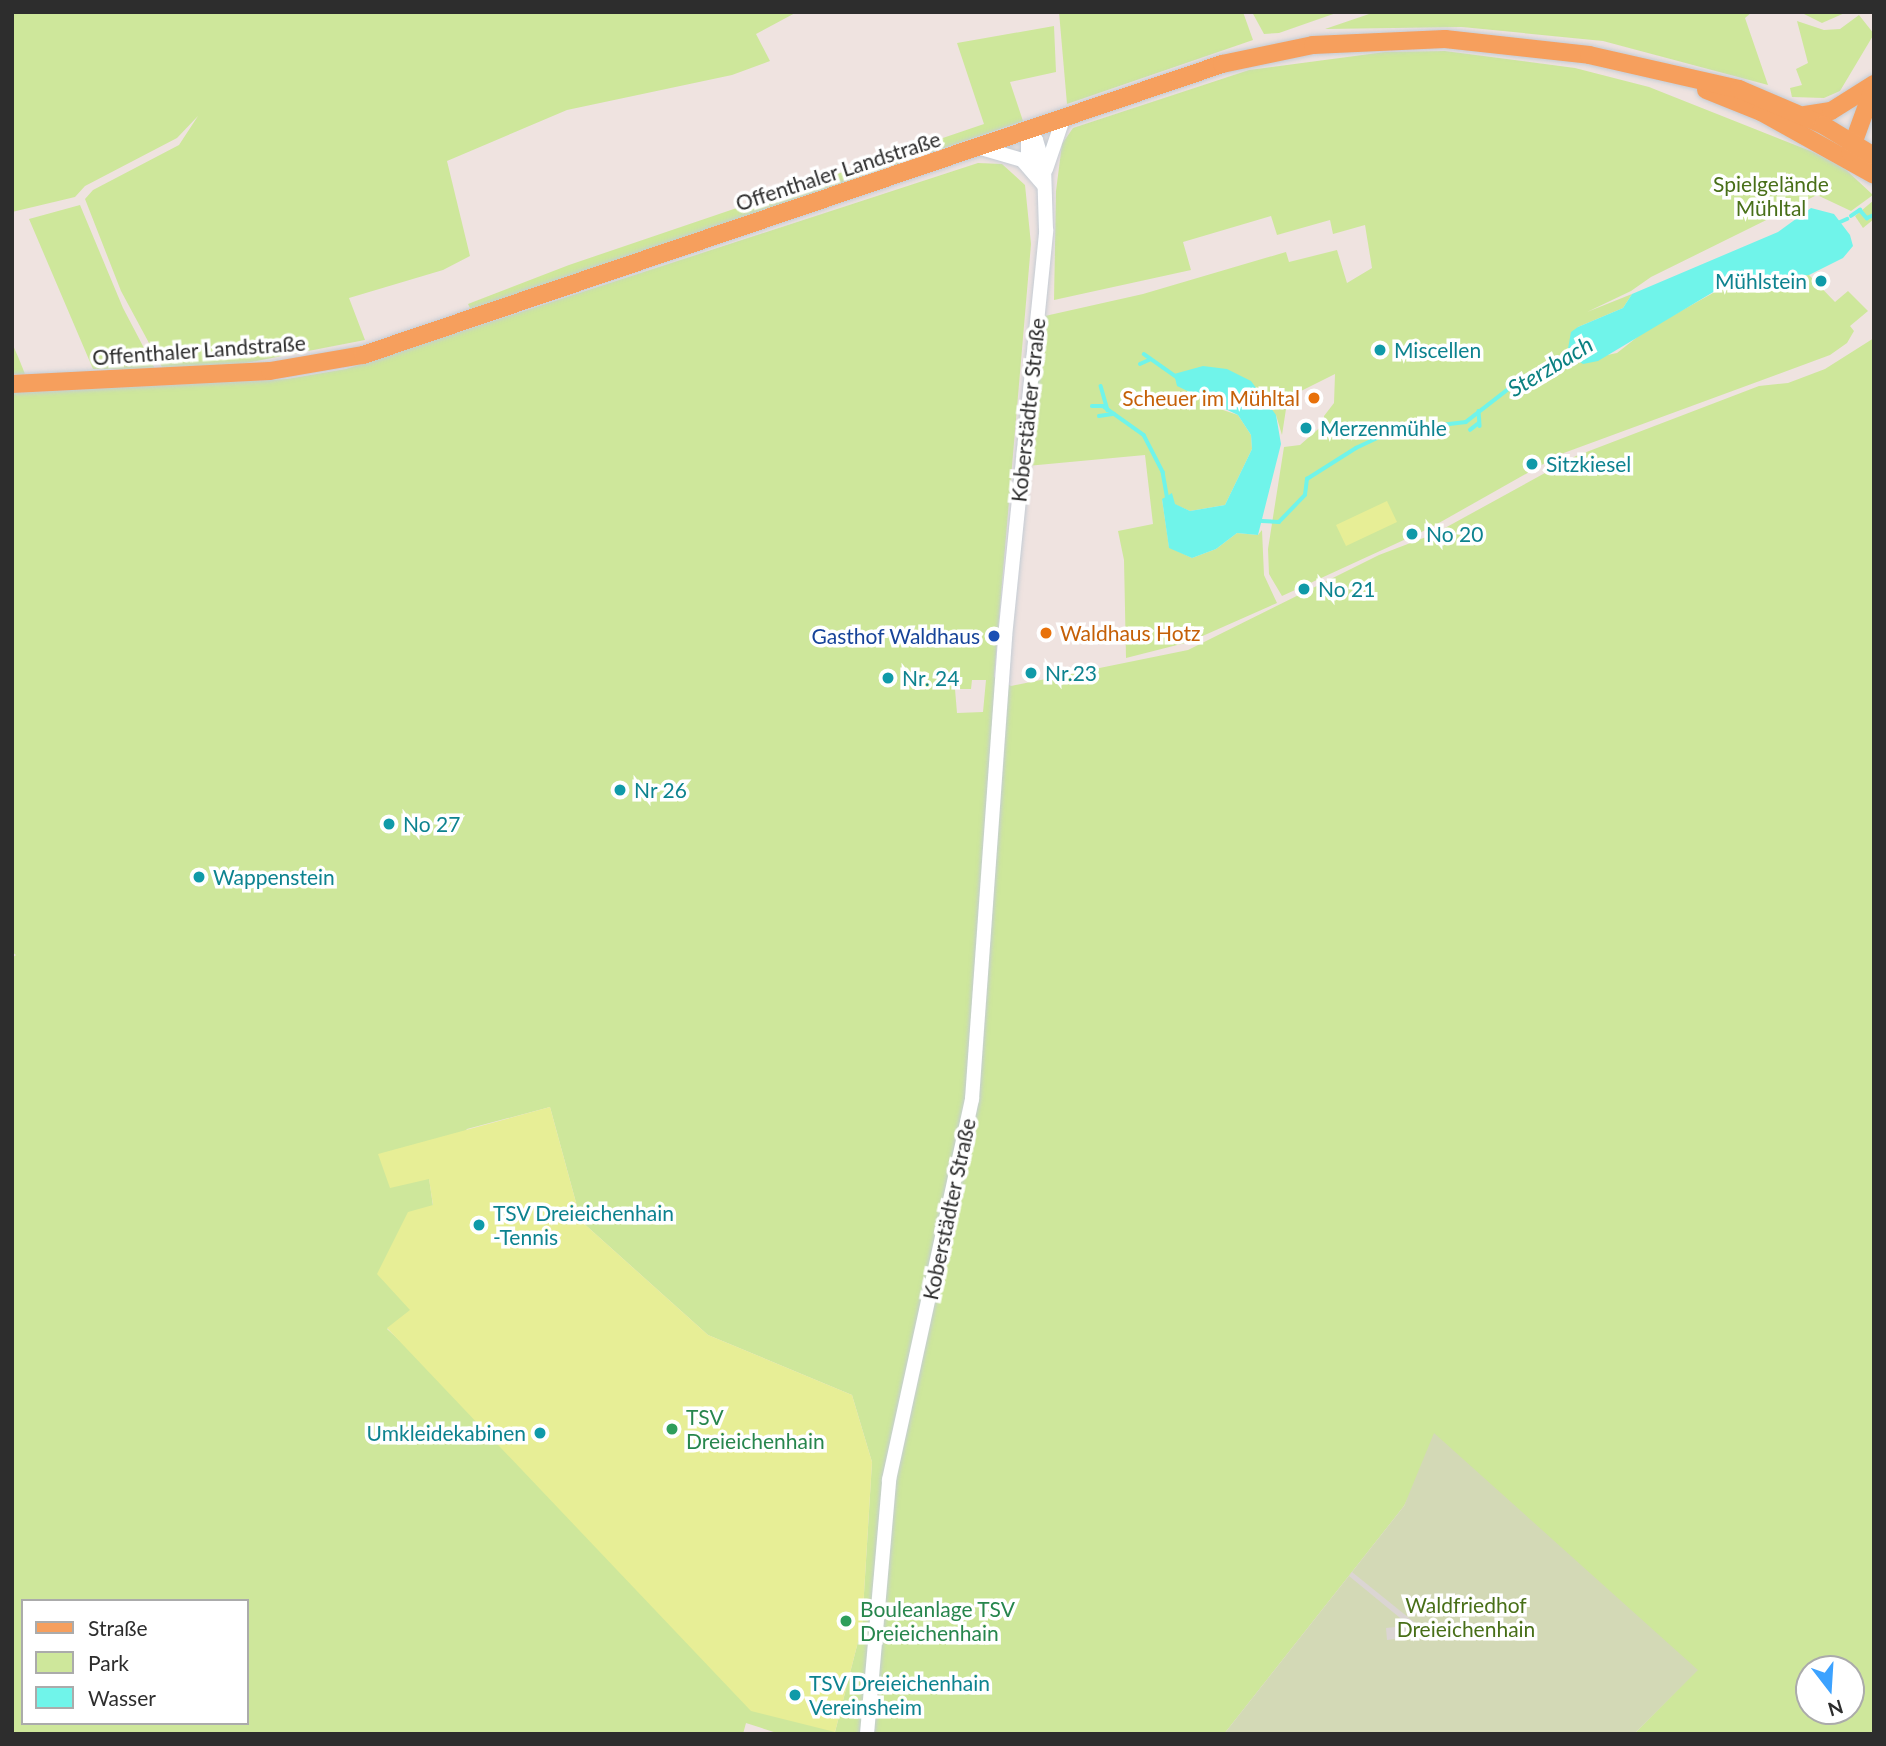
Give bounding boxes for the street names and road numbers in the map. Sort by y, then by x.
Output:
street label: Offenthaler Landstraße [732,126,944,216]
street label: Koberstädter Straße [1006,316,1050,504]
street label: Offenthaler Landstraße [91,330,307,370]
street label: Koberstädter Straße [917,1116,981,1302]

